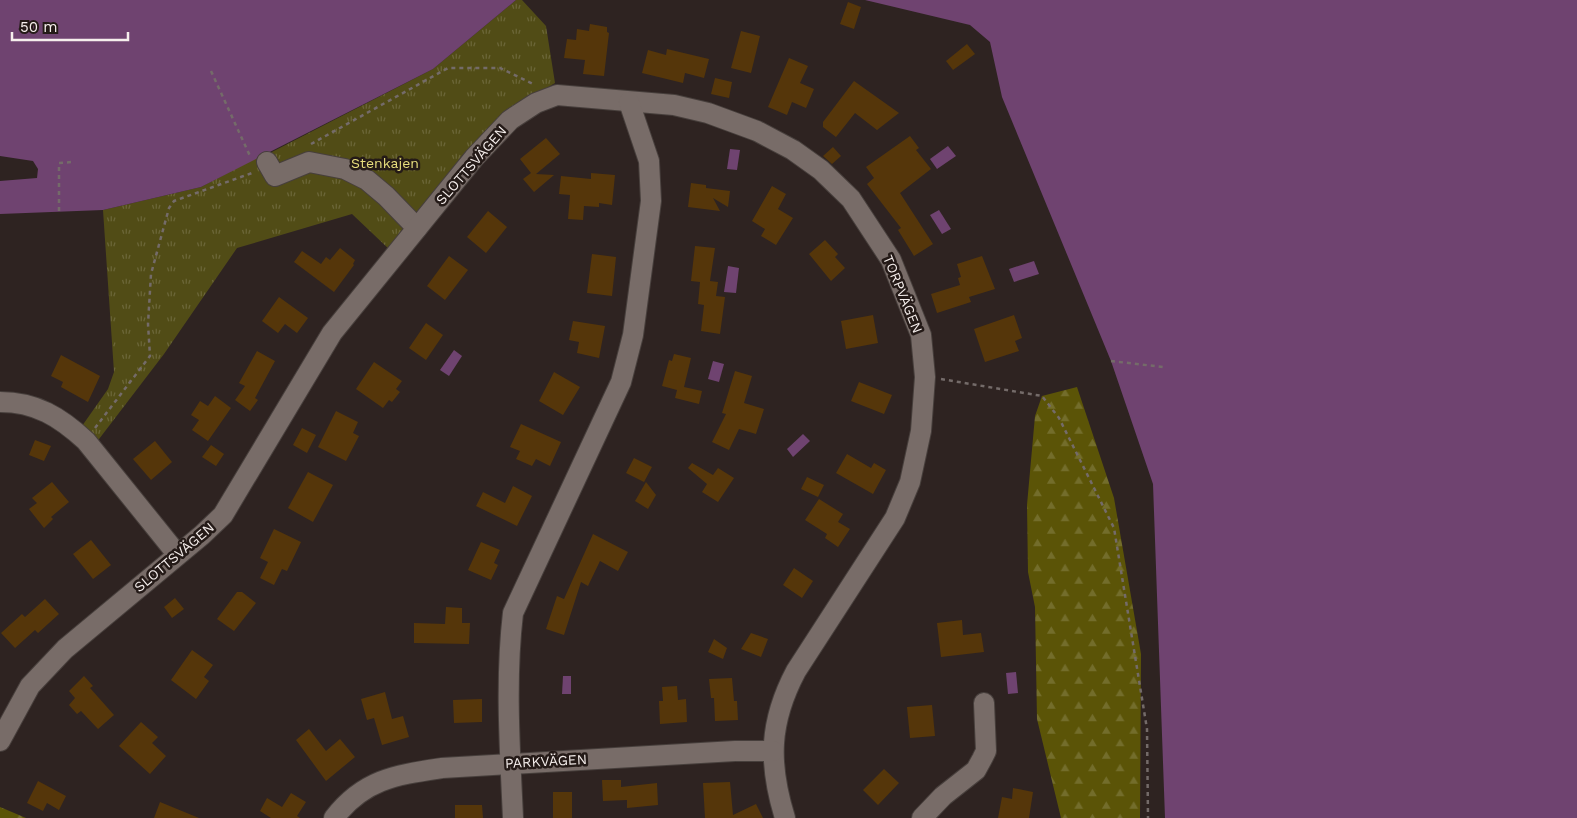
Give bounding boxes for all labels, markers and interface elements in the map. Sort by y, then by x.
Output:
scale bar [12,10,129,42]
text: 50 m [20,18,57,36]
street label: SLOTTSVÄGEN [432,122,510,208]
park label: Stenkajen [351,155,419,171]
street label: TORPVÄGEN [880,253,926,335]
street label: SLOTTSVÄGEN [131,519,217,595]
street label: PARKVÄGEN [505,751,587,771]

